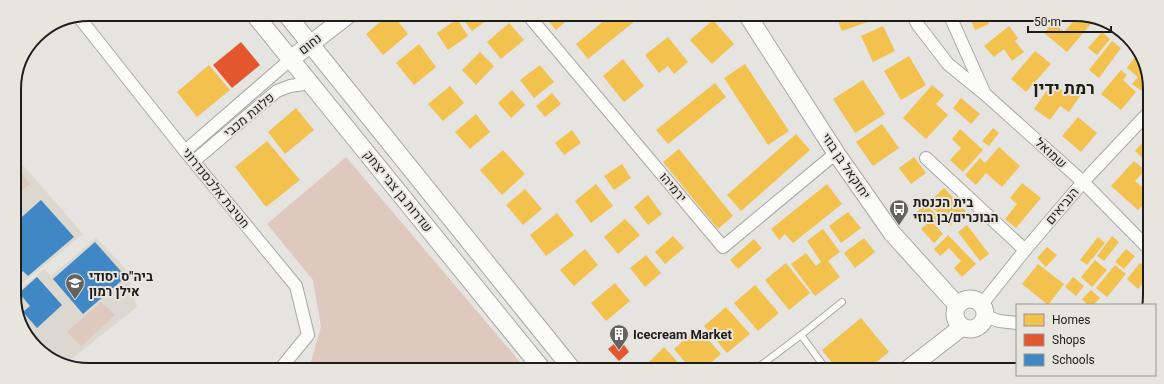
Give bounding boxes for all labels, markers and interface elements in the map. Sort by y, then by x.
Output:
scale bar [1028,8,1111,34]
text: 50 m [1034,15,1061,29]
street label: נחום [296,30,324,58]
district label: רמת ידין [1033,78,1095,98]
street label: פלוגת מכבי [221,90,277,140]
street label: יחזקאל בן בוזי [819,130,873,202]
street label: שמואל [1032,135,1070,171]
street label: חטיבת אלכסנדרוני [179,145,253,231]
street label: שדרות בן צבי יצחק [361,147,435,235]
street label: ירמיהו [656,169,690,205]
street label: הנביאים [1042,184,1082,228]
place label: בית הכנסת הבוכרים/בן בוזי [913,195,999,225]
bus stop icon: בית הכנסת הבוכרים/בן בוזי [888,198,910,226]
place label: ביה"ס יסודי אילן רמון [89,269,153,299]
school or university icon: ביה"ס יסודי אילן רמון [64,272,86,300]
legend [1016,304,1156,376]
text: Homes [1052,313,1090,327]
building icon: Icecream Market [608,323,630,351]
place label: Icecream Market [633,327,732,342]
text: Shops [1052,333,1086,347]
text: Schools [1052,353,1095,367]

